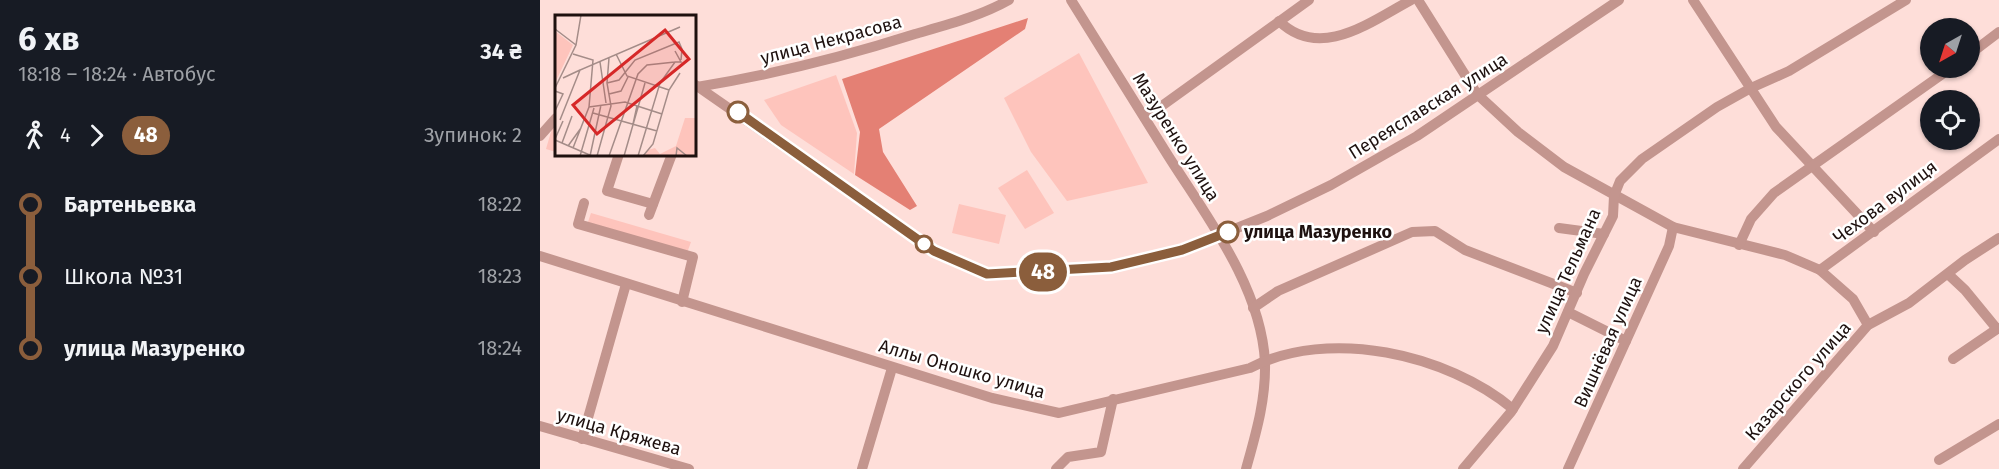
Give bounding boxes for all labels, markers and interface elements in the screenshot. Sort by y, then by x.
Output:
street label: улица Некрасова [758,11,904,69]
inset map [555,15,696,156]
north arrow [1920,18,1980,78]
map controls [1920,18,1980,150]
text: 6 хв [18,19,80,59]
text: 34 ₴ [480,38,522,65]
street label: Переяславская улица [1344,48,1512,164]
text: 18:18 – 18:24 · Автобус [18,62,216,86]
street label: Мазуренко улица [1128,69,1224,205]
button: locate [1920,90,1980,150]
unlabelled marker [727,101,749,123]
icon: walk [18,119,51,152]
icon: forward [80,119,113,152]
text: 48 [134,122,158,148]
text: 4 [60,123,71,147]
text: Зупинок: 2 [424,123,522,147]
street label: Чехова вулиця [1829,156,1941,248]
text: Бартеньевка [64,191,196,218]
text: 18:22 [478,192,522,216]
street label: улица Тельмана [1531,205,1605,337]
marker: улица Мазуренко [1217,221,1239,243]
place label: улица Мазуренко [1243,221,1392,243]
unlabelled marker [915,235,933,253]
line badge: 48 [1016,252,1070,292]
text: 48 [1031,259,1055,285]
text: Школа №31 [64,263,183,290]
text: 18:23 [478,264,522,288]
street label: Вишнёвая улица [1569,273,1647,411]
street label: Казарского улица [1740,317,1856,445]
text: улица Мазуренко [64,335,245,362]
street label: Аллы Оношко улица [876,335,1048,403]
text: 18:24 [478,336,522,360]
street label: улица Кряжева [554,404,684,460]

